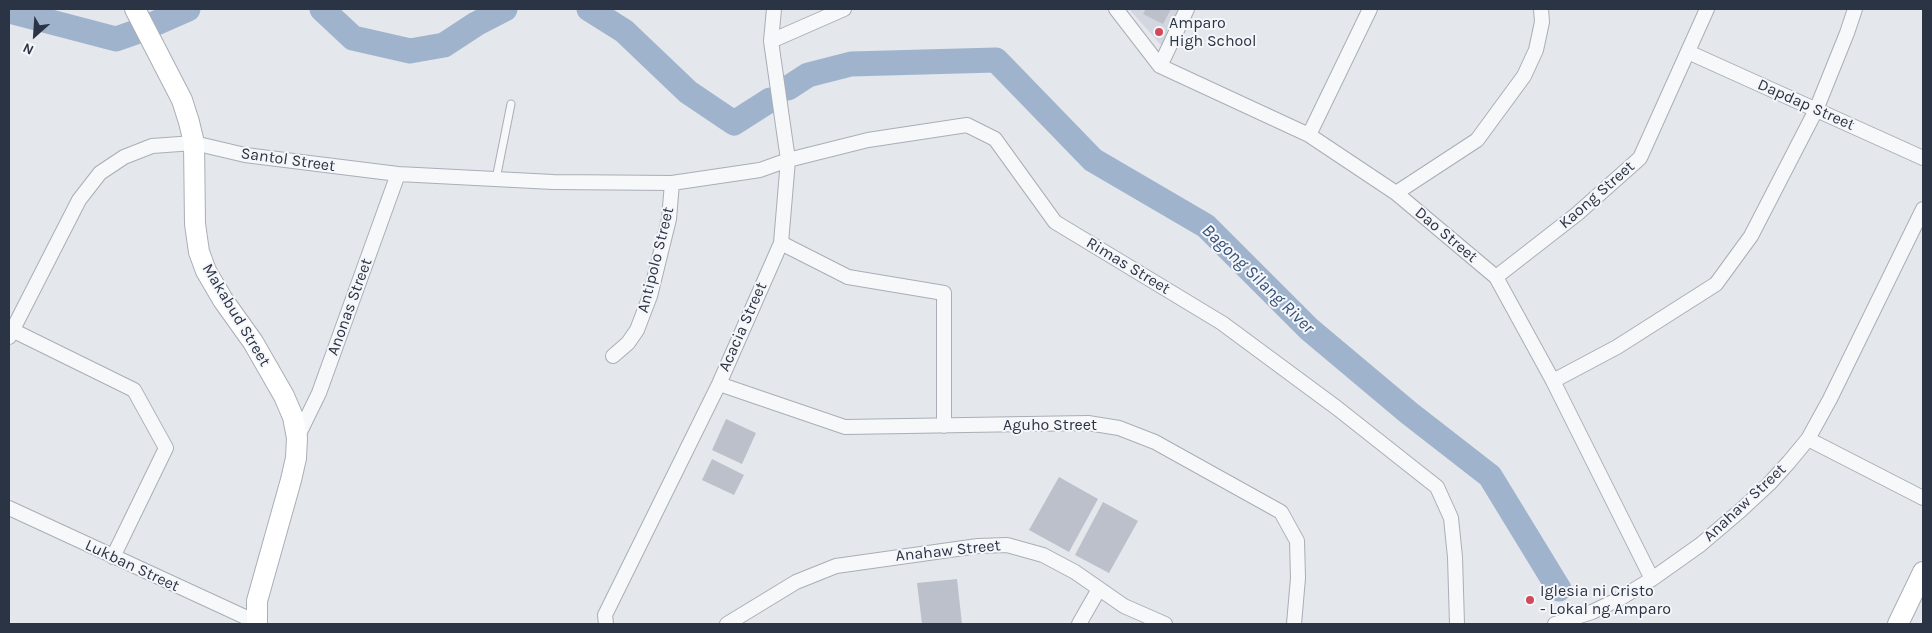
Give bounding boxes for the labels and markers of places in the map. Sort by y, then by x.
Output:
place label: Amparo High School [1169,13,1257,51]
marker: Amparo High School [1153,26,1165,38]
place label: Iglesia ni Cristo - Lokal ng Amparo [1540,581,1671,619]
marker: Iglesia ni Cristo - Lokal ng Amparo [1524,594,1536,606]

